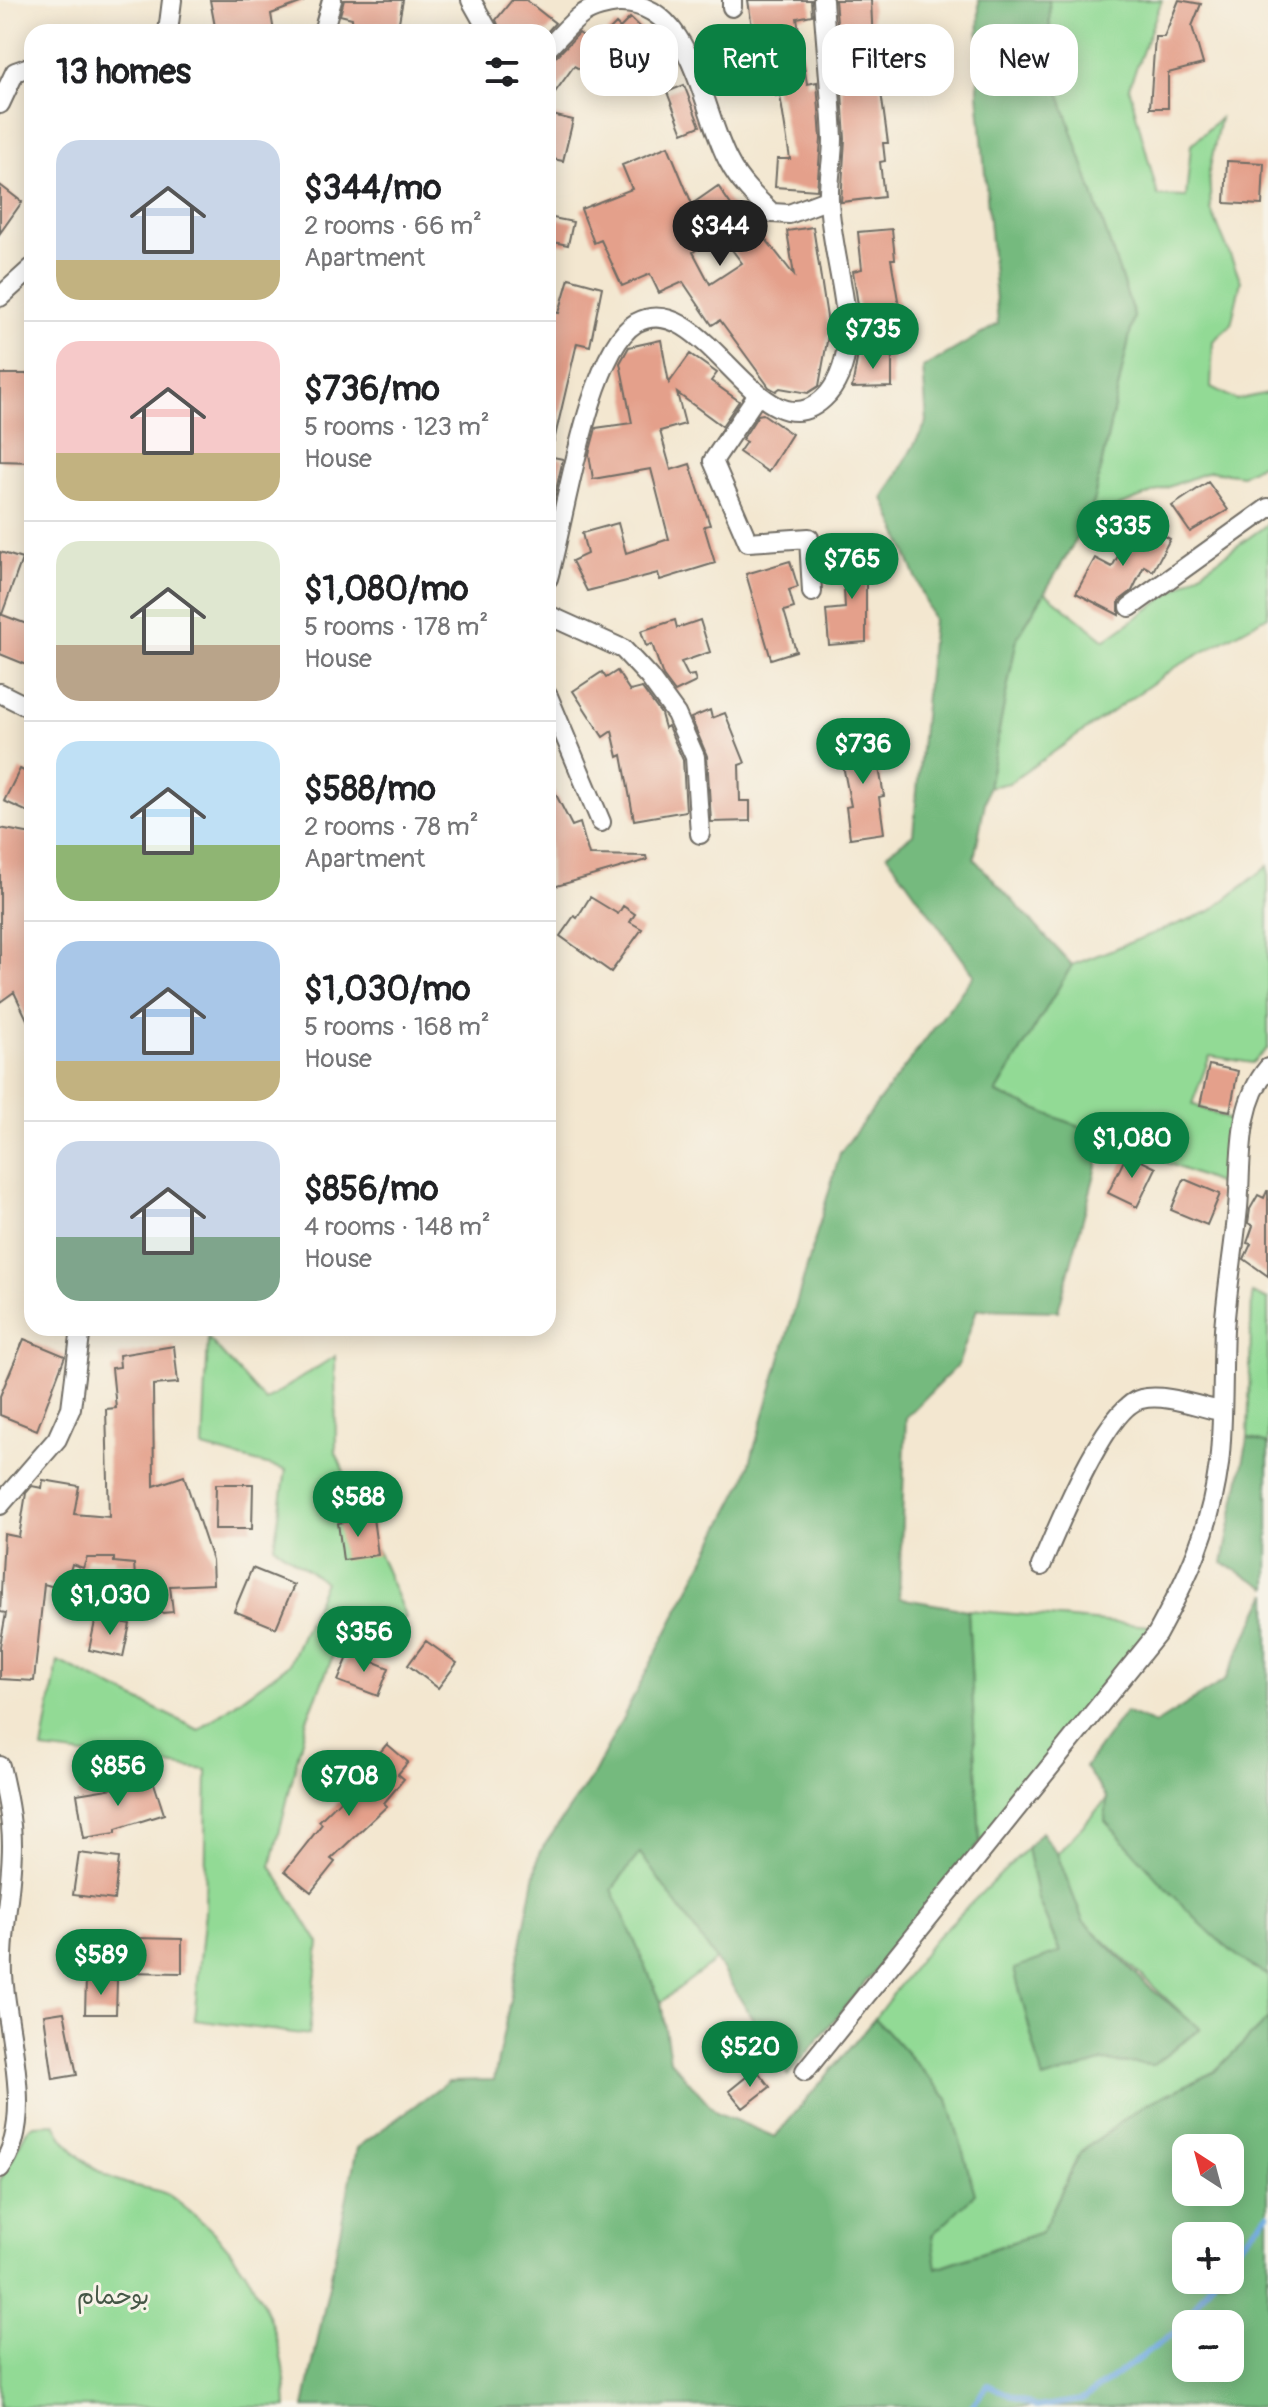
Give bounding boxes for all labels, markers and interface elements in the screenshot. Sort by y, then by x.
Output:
chip: Buy [580,24,678,96]
chip: Rent [694,24,806,96]
chip: Filters [822,24,954,96]
chip: New [970,24,1078,96]
icon: filters [480,50,524,94]
text: 13 homes [56,51,191,94]
text: $344/mo [304,167,442,210]
icon: home [120,172,216,268]
pin: $344 [673,200,767,268]
text: 2 rooms · 66 m² [304,210,482,242]
text: $344 [691,210,749,242]
text: Apartment [304,242,425,274]
pin: $735 [826,303,920,371]
text: $735 [845,313,901,345]
text: $736/mo [304,368,440,411]
icon: home [120,373,216,469]
text: 5 rooms · 123 m² [304,411,490,443]
text: House [304,443,372,475]
pin: $335 [1076,500,1170,568]
text: $335 [1094,510,1152,542]
pin: $765 [805,533,899,601]
text: $765 [823,543,881,575]
text: $1,080/mo [304,568,469,611]
icon: home [120,573,216,669]
text: 5 rooms · 178 m² [304,611,488,643]
text: House [304,643,372,675]
pin: $736 [816,718,910,786]
text: $736 [834,728,892,760]
text: $588/mo [304,768,436,811]
icon: home [120,773,216,869]
text: 2 rooms · 78 m² [304,811,479,843]
text: Apartment [304,843,425,875]
text: $1,030/mo [304,968,470,1011]
icon: home [120,973,216,1069]
text: 5 rooms · 168 m² [304,1011,490,1043]
text: House [304,1043,372,1075]
pin: $1,080 [1067,1112,1197,1180]
text: $1,080 [1092,1122,1172,1154]
text: $856/mo [304,1168,438,1211]
icon: home [120,1173,216,1269]
text: 4 rooms · 148 m² [304,1211,491,1243]
text: House [304,1243,372,1275]
pin: $588 [311,1471,405,1539]
text: $588 [331,1481,385,1513]
pin: $1,030 [45,1569,175,1637]
text: $1,030 [70,1579,150,1611]
pin: $356 [317,1606,411,1674]
text: $356 [335,1616,393,1648]
pin: $856 [71,1740,165,1808]
text: $856 [90,1750,146,1782]
pin: $708 [302,1750,396,1818]
text: $708 [320,1760,378,1792]
pin: $589 [54,1929,148,1997]
text: $589 [74,1939,128,1971]
pin: $520 [703,2021,797,2089]
text: $520 [720,2031,780,2063]
north arrow [1172,2134,1244,2206]
map controls [1172,2134,1244,2382]
button: + [1172,2222,1244,2294]
park label: بوحمام [77,2282,149,2314]
button: − [1172,2310,1244,2382]

